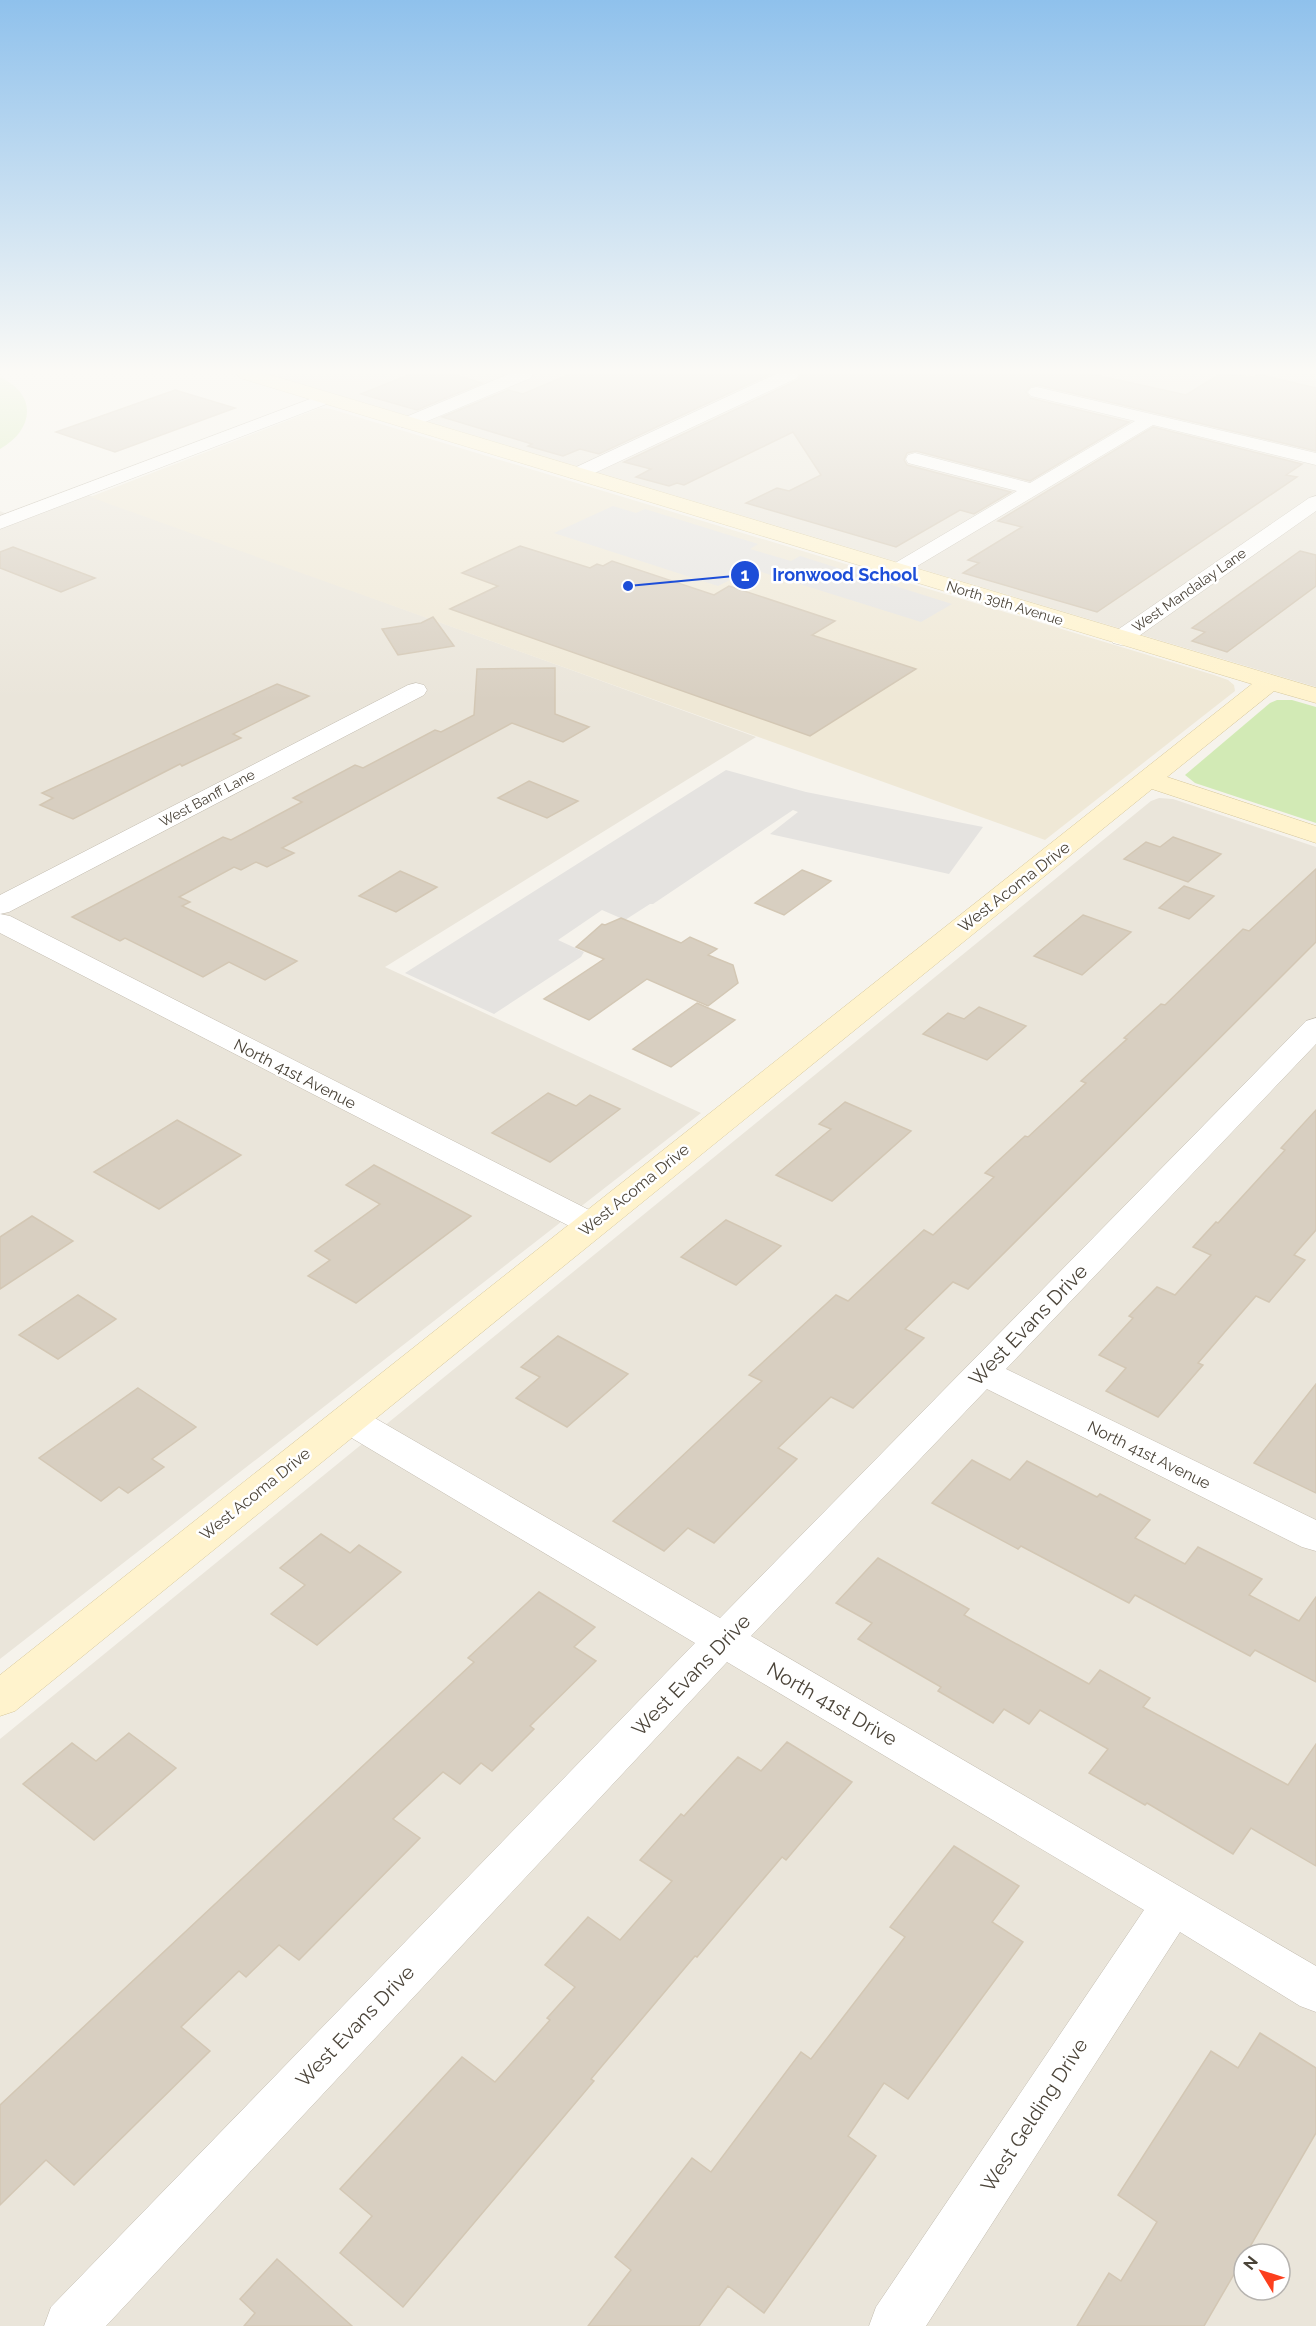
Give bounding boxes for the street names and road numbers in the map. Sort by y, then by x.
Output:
street label: West Mandalay Lane [1129,545,1249,635]
street label: North 39th Avenue [945,578,1065,628]
street label: West Banff Lane [157,766,257,830]
street label: West Acoma Drive [954,838,1074,936]
street label: North 41st Avenue [231,1035,359,1113]
street label: West Acoma Drive [575,1140,693,1240]
street label: West Evans Drive [964,1259,1092,1391]
street label: North 41st Avenue [1084,1417,1214,1493]
street label: West Acoma Drive [196,1444,314,1544]
street label: West Evans Drive [627,1609,755,1741]
street label: North 41st Drive [763,1657,902,1751]
street label: West Evans Drive [291,1960,419,2092]
street label: West Gelding Drive [975,2034,1093,2196]

